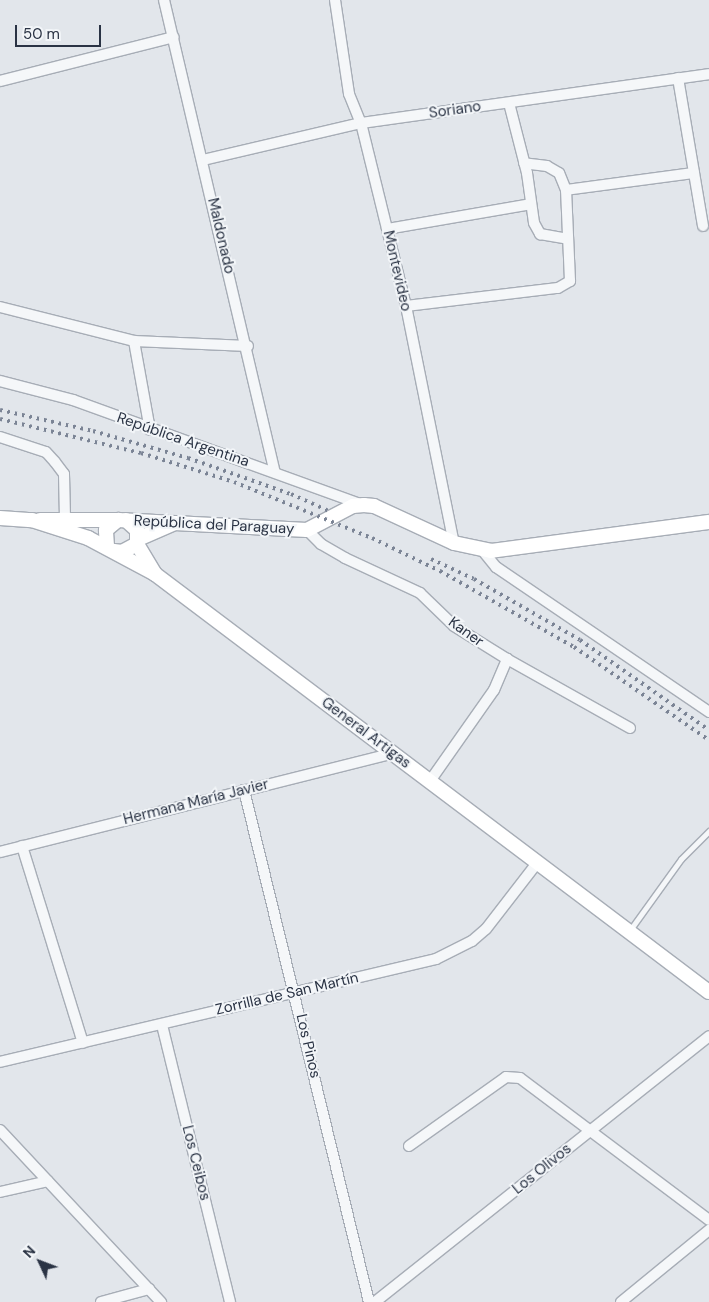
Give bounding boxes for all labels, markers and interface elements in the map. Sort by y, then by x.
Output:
scale bar [18,15,104,47]
text: 50 m [23,24,60,44]
street label: Soriano [428,97,482,123]
street label: Maldonado [204,196,238,276]
street label: Montevideo [379,229,415,313]
street label: República Argentina [114,409,252,471]
street label: República del Paraguay [133,512,295,538]
street label: Kaner [445,613,487,651]
street label: General Artigas [318,694,414,772]
street label: Hermana María Javier [121,775,271,829]
street label: Zorrilla de San Martín [214,969,360,1019]
street label: Los Pinos [292,1012,324,1080]
street label: Los Ceibos [178,1124,214,1202]
street label: Los Olivos [509,1140,575,1198]
north arrow [15,1237,65,1287]
text: N [19,1242,39,1262]

